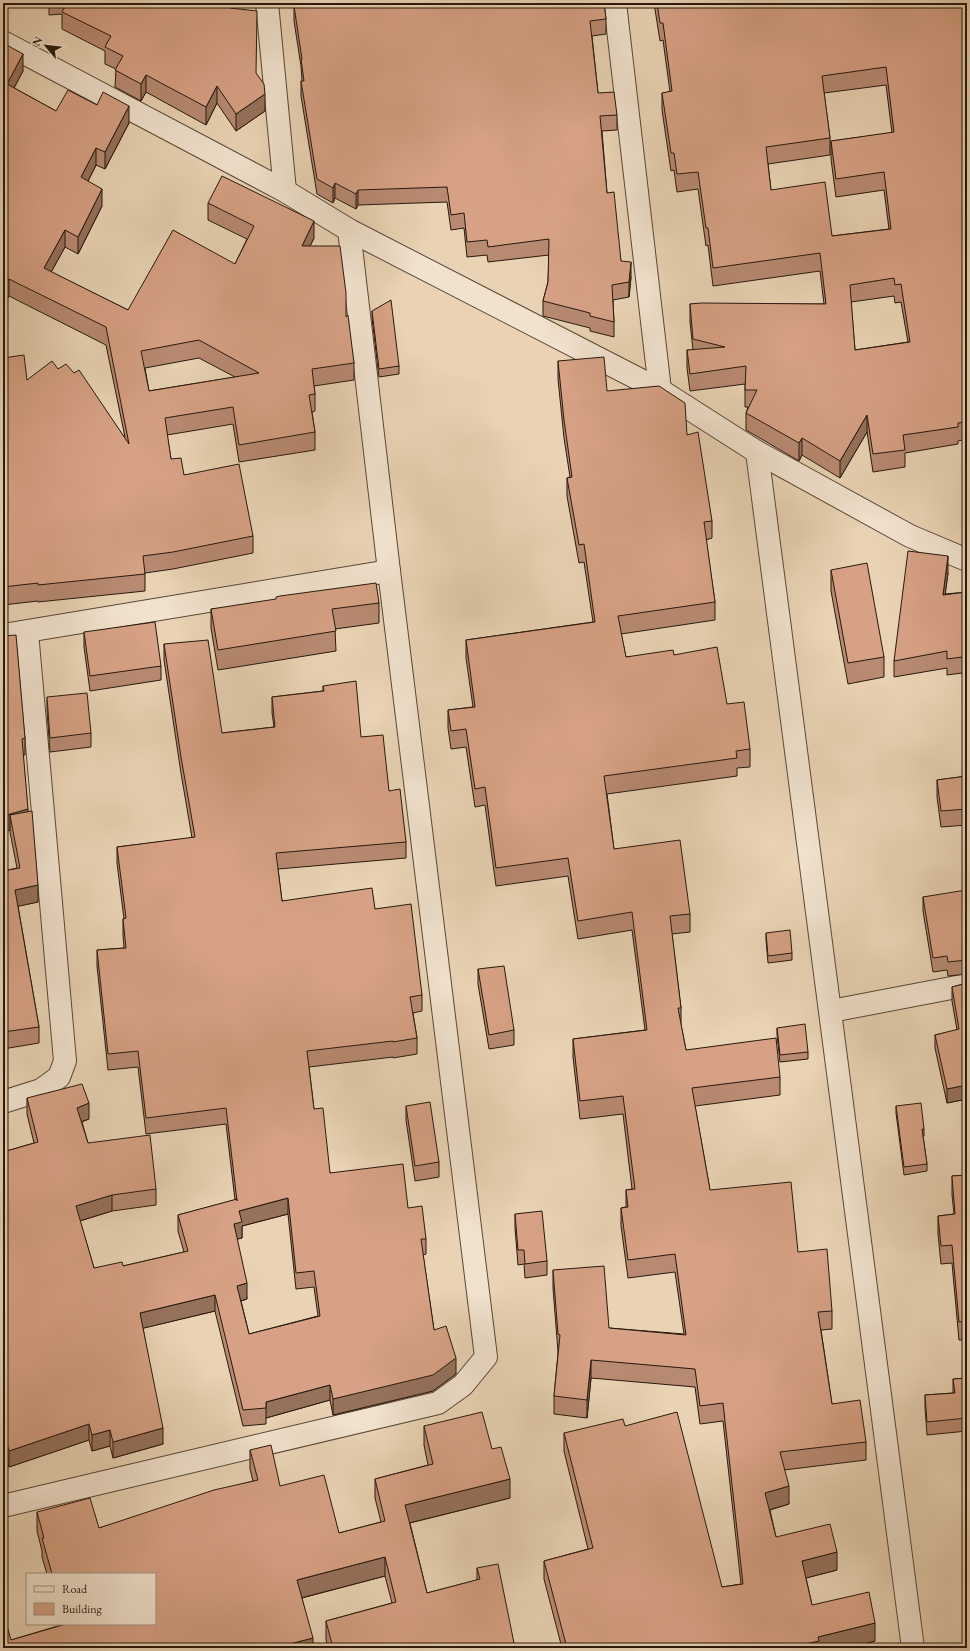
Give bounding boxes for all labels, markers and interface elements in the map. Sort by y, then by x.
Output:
north arrow [26,26,66,66]
text: N [29,34,45,49]
legend [26,1573,156,1625]
text: Road [62,1581,88,1597]
text: Building [62,1601,103,1617]

